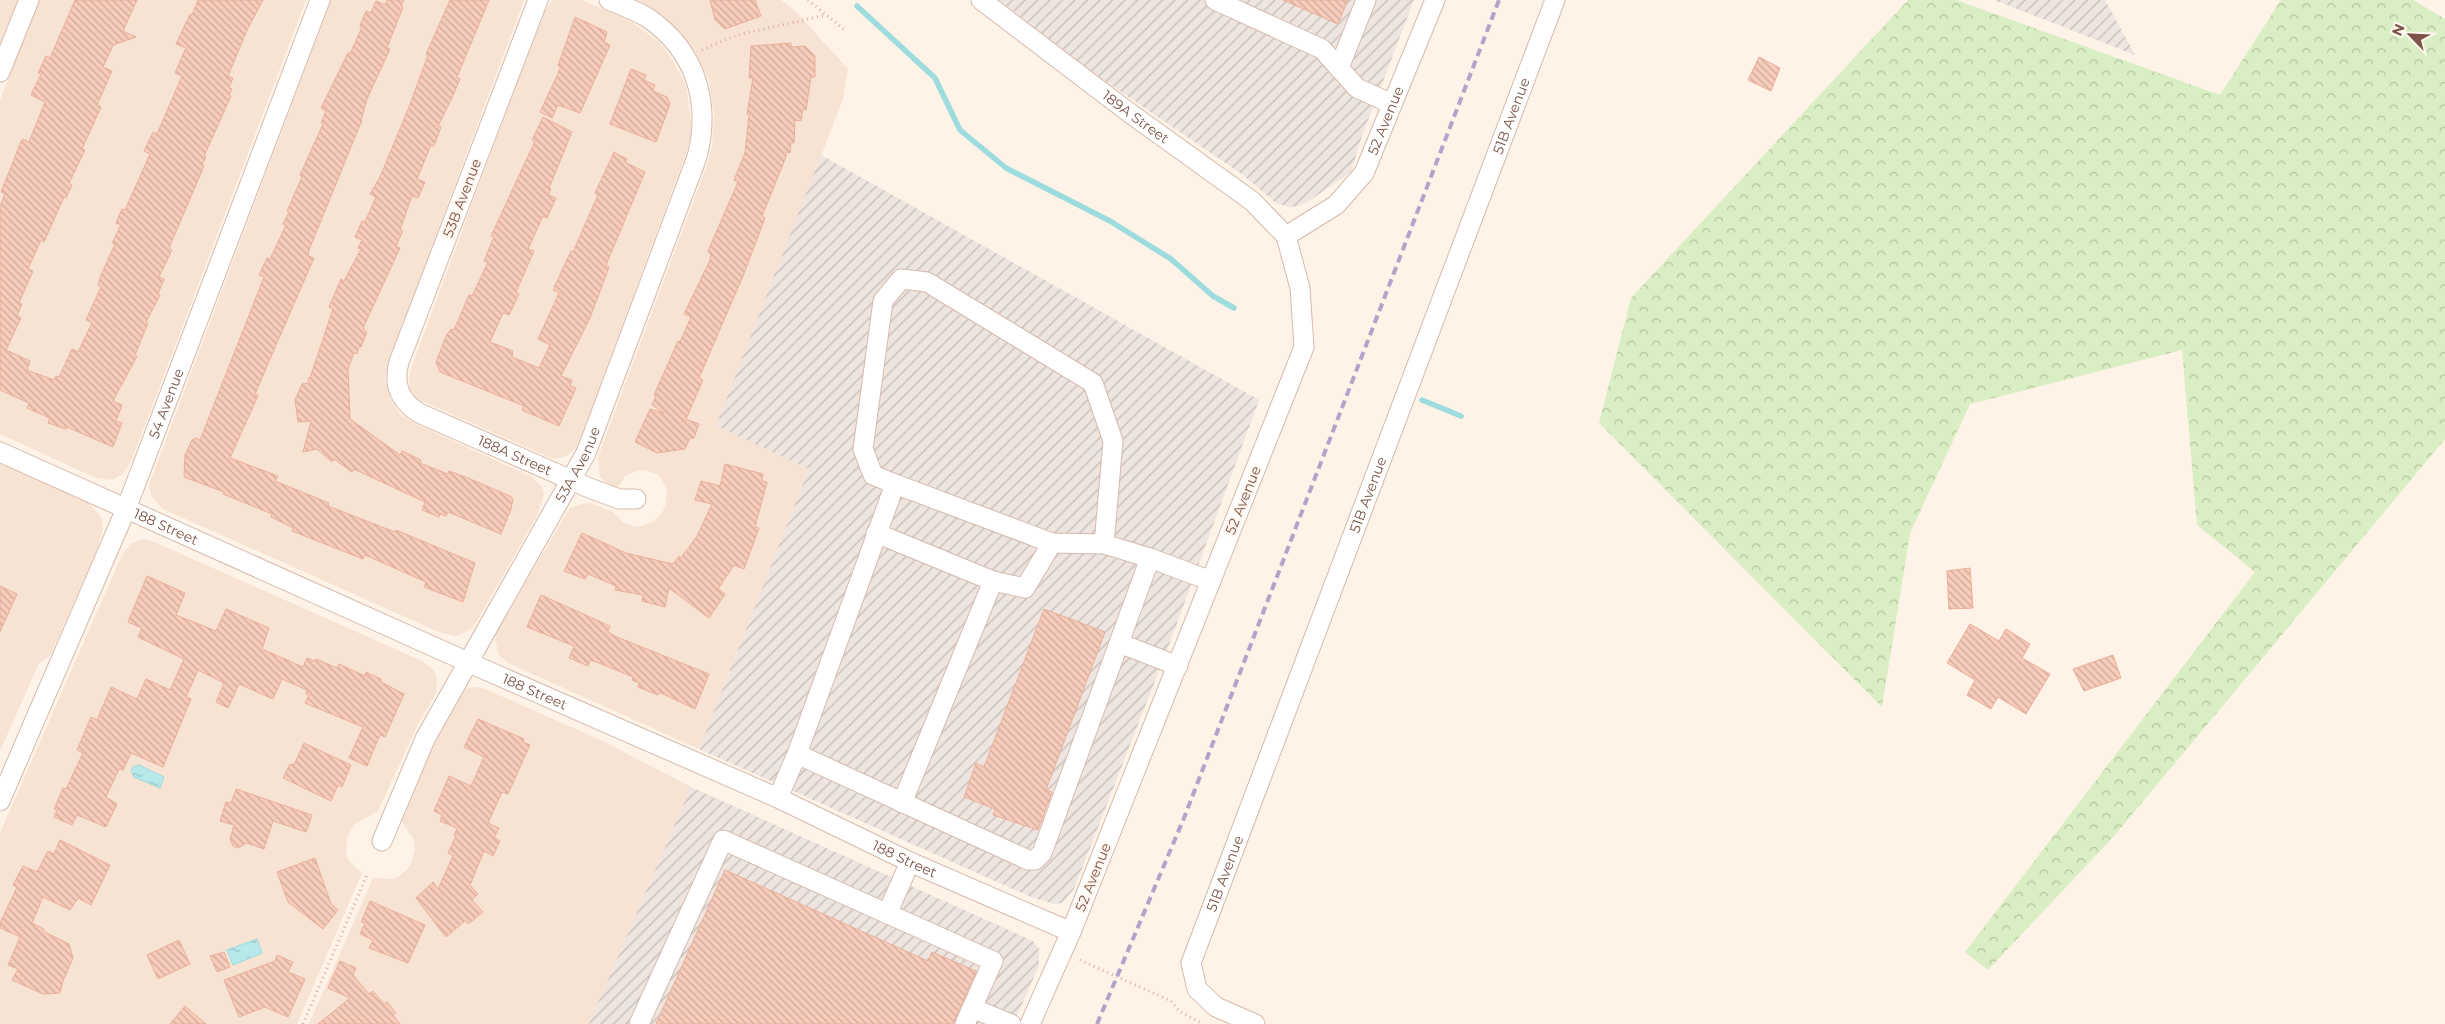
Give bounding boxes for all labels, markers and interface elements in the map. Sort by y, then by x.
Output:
north arrow [2385,10,2435,60]
text: N [2388,21,2409,39]
street label: 51B Avenue [1489,75,1534,157]
street label: 52 Avenue [1363,84,1408,157]
street label: 189A Street [1099,86,1173,148]
street label: 53B Avenue [439,156,485,240]
street label: 54 Avenue [145,366,188,441]
street label: 53A Avenue [551,424,604,505]
street label: 188A Street [475,431,555,480]
street label: 51B Avenue [1345,454,1391,535]
street label: 52 Avenue [1221,463,1265,537]
street label: 188 Street [131,504,201,549]
street label: 188 Street [500,669,570,714]
street label: 51B Avenue [1202,833,1247,914]
street label: 188 Street [869,836,940,882]
street label: 52 Avenue [1071,840,1115,914]

